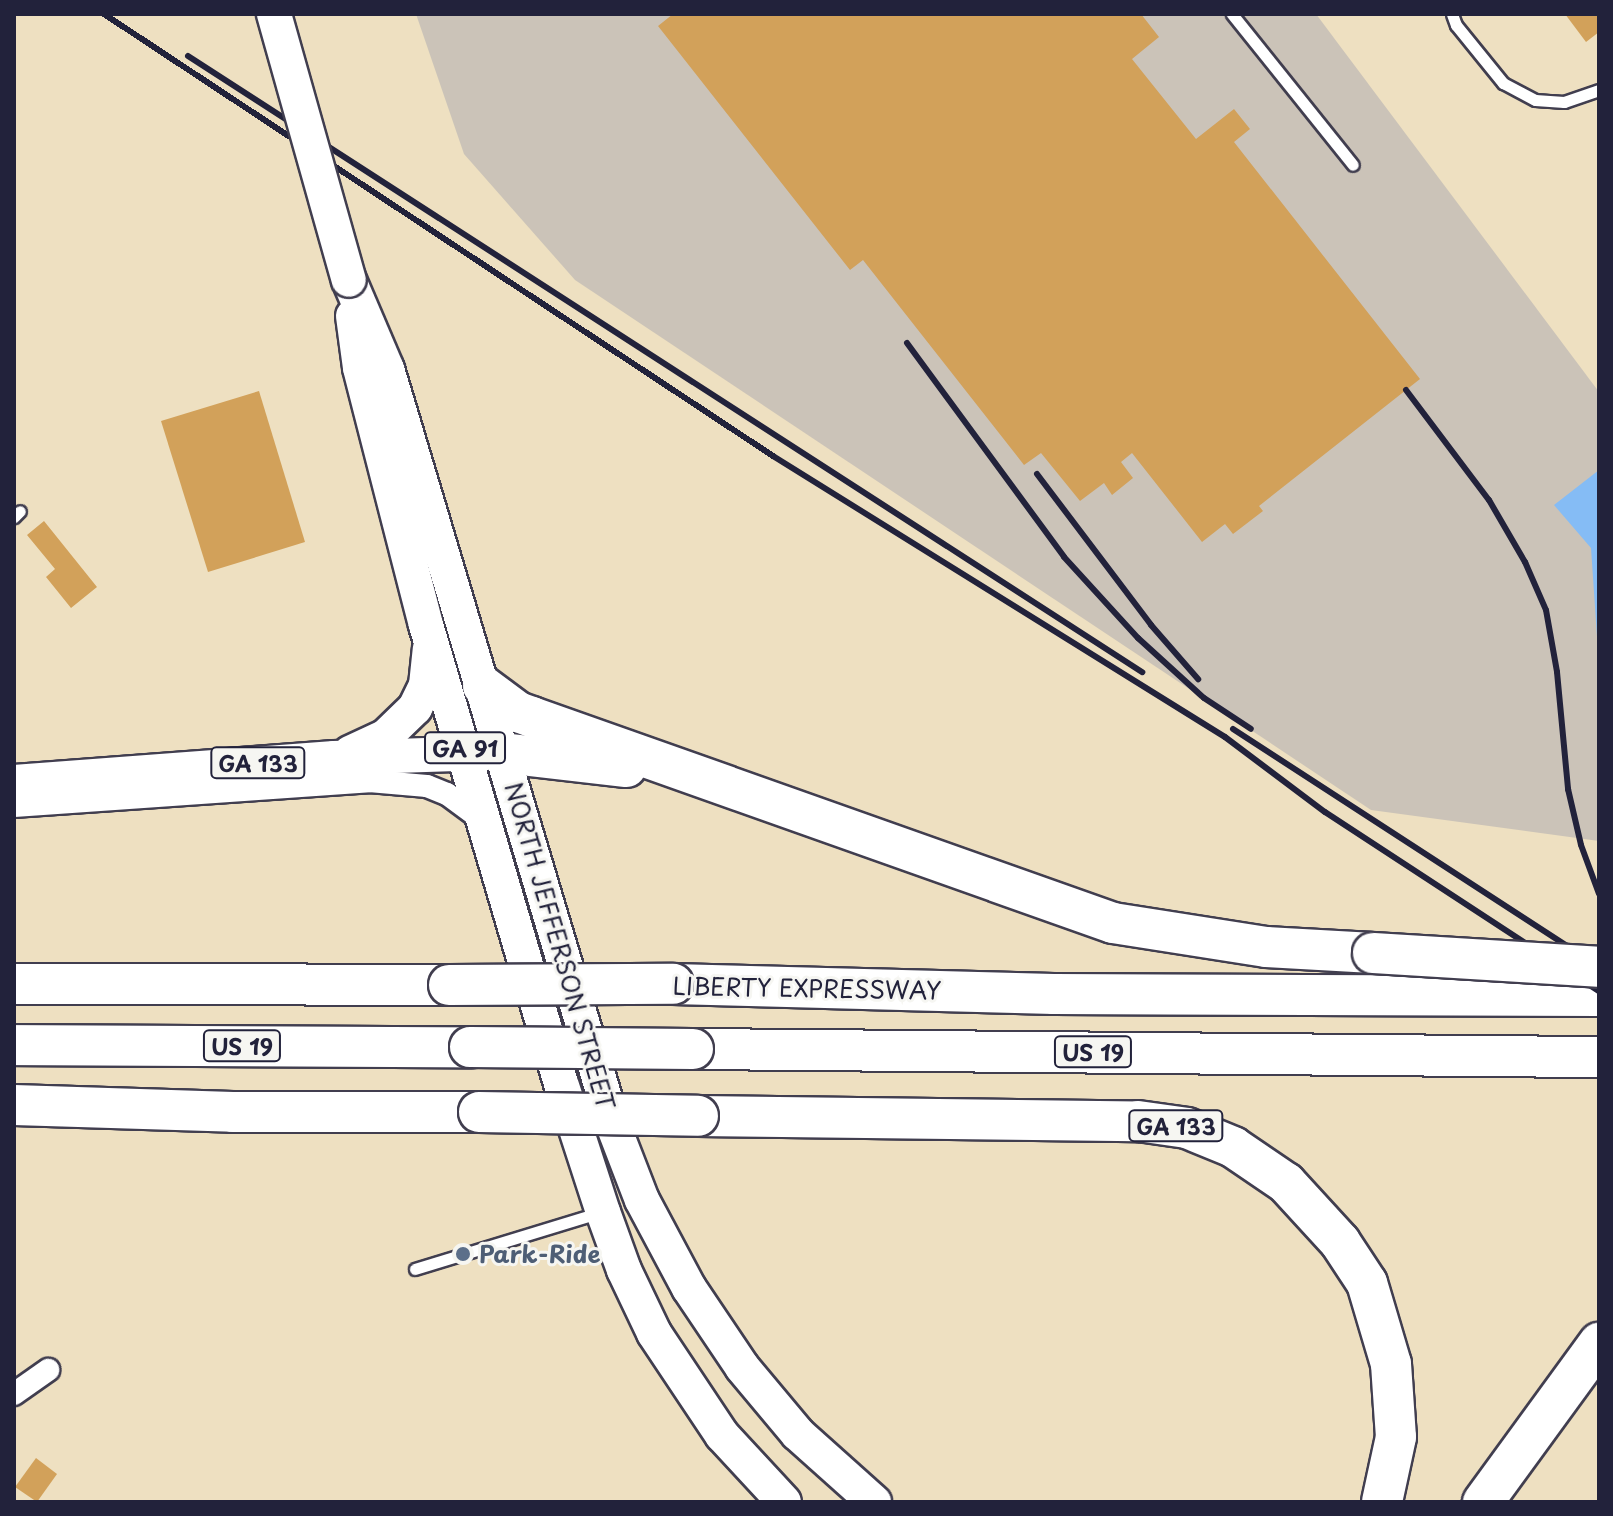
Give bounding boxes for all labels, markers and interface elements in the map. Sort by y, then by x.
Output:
road number: GA 91 [423,730,507,766]
road number: GA 133 [208,745,308,781]
street label: NORTH JEFFERSON STREET [499,778,621,1114]
street label: LIBERTY EXPRESSWAY [671,971,943,1005]
road number: US 19 [202,1028,282,1064]
road number: US 19 [1053,1034,1133,1070]
road number: GA 133 [1126,1108,1226,1144]
place label: Park-Ride [479,1240,601,1268]
marker: Park-Ride [454,1245,472,1263]

